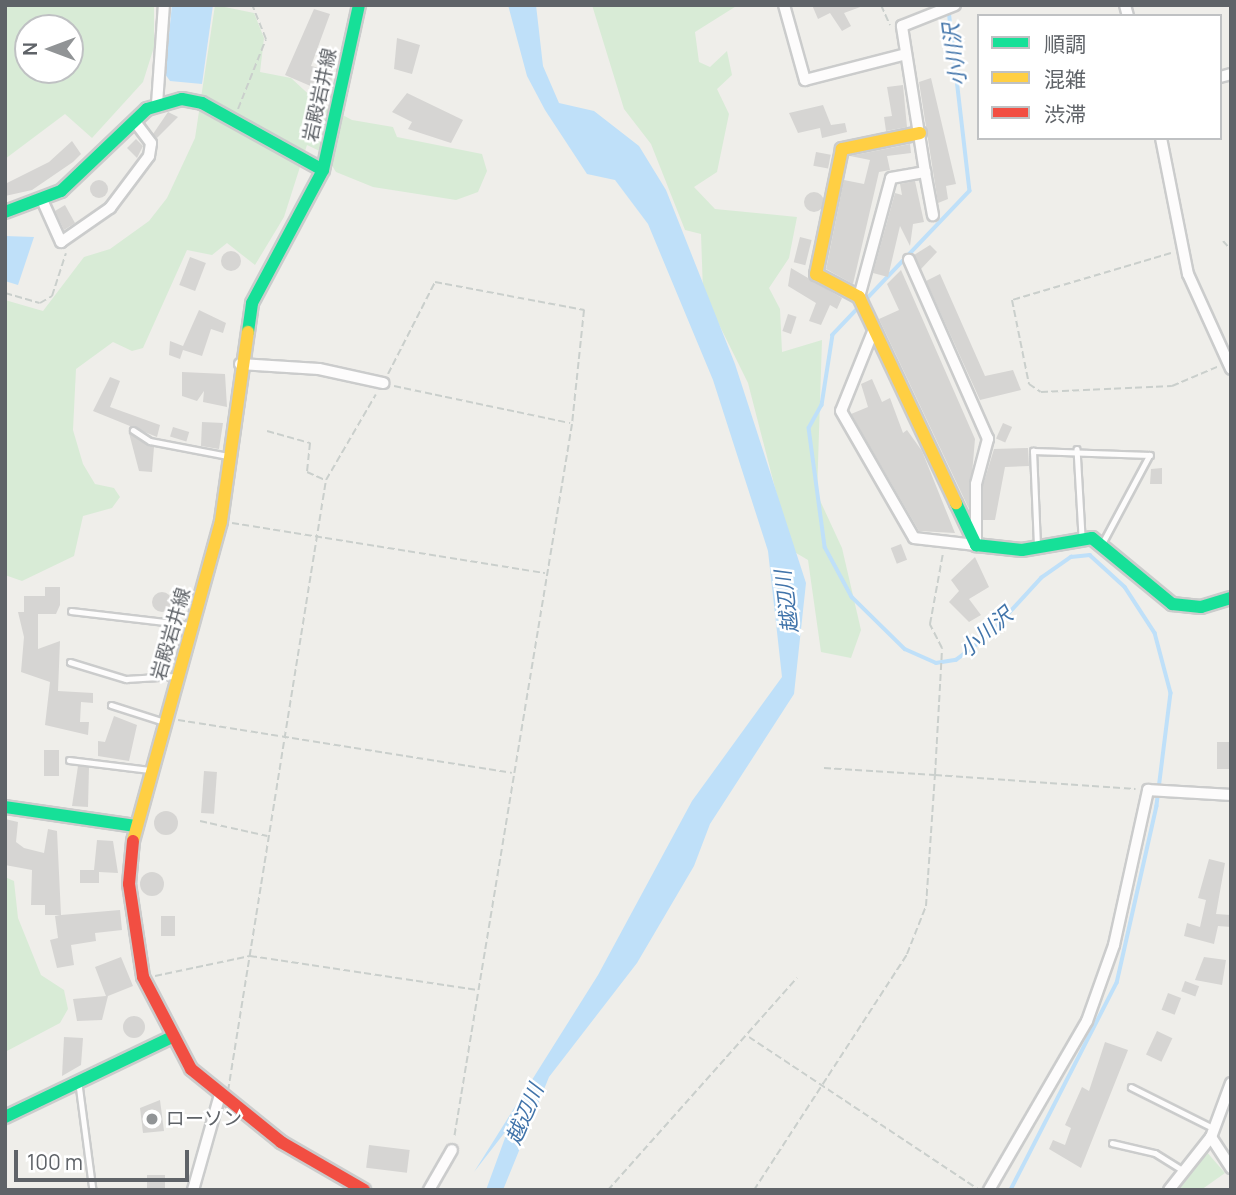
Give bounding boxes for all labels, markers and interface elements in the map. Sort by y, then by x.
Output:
north arrow [14,14,84,84]
legend [977,14,1222,140]
water label: 小川沢 [938,22,970,88]
text: 順調 [1044,30,1086,58]
text: N [17,42,43,56]
street label: 岩殿岩井線 [299,46,341,144]
text: 混雑 [1044,65,1086,93]
text: 渋滞 [1044,100,1086,128]
water label: 越辺川 [770,569,802,635]
street label: 岩殿岩井線 [147,585,195,683]
water label: 小川沢 [953,602,1017,662]
water label: 越辺川 [500,1080,548,1148]
place label: ローソン [166,1108,242,1130]
marker: ローソン [144,1111,160,1127]
scale bar [18,1136,192,1180]
text: 100 m [27,1148,83,1176]

